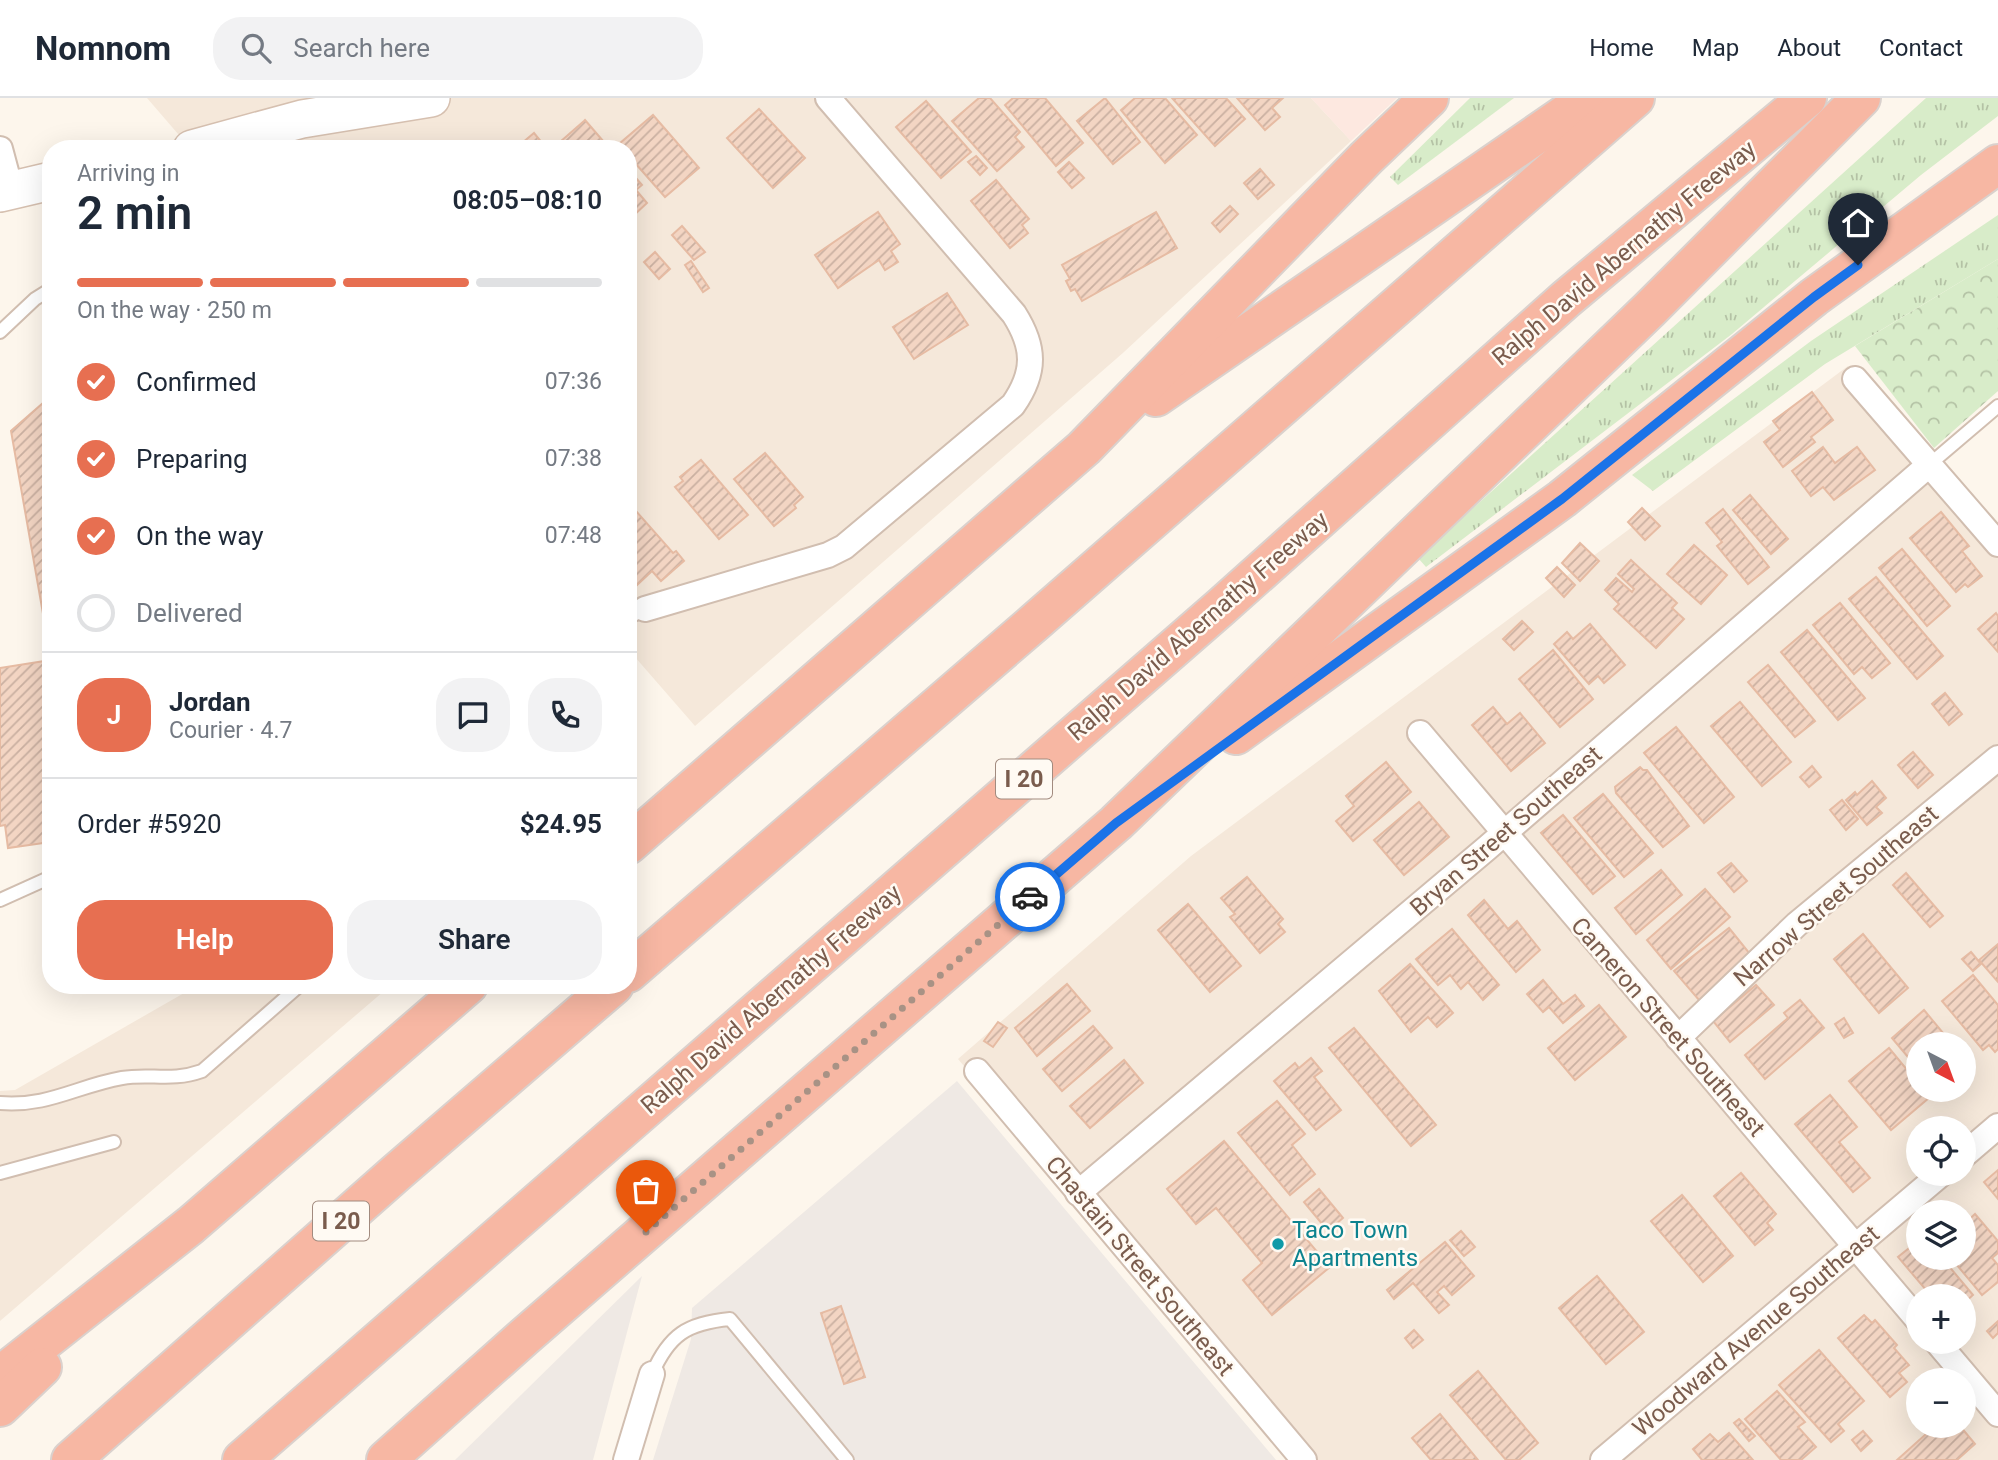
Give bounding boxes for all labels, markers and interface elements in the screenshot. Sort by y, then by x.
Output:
search box [213,17,703,80]
text: Nomnom [35,29,171,68]
icon: search [237,29,275,67]
text: Search here [293,33,430,63]
text: Home [1589,34,1654,62]
text: Map [1692,34,1739,62]
text: About [1777,34,1841,62]
text: Contact [1879,34,1963,62]
street label: Ralph David Abernathy Freeway [1487,134,1762,371]
text: Arriving in [77,160,180,187]
text: 08:05–08:10 [452,185,602,215]
text: 2 min [77,186,192,240]
pin [1828,193,1888,265]
icon: home [1839,204,1877,242]
text: On the way · 250 m [77,297,272,324]
icon: check [77,363,115,401]
text: Confirmed [136,367,257,397]
text: 07:36 [545,368,602,395]
icon: check [77,440,115,478]
text: Preparing [136,444,248,474]
text: 07:38 [545,445,602,472]
street label: Ralph David Abernathy Freeway [1062,505,1334,747]
icon: check [77,517,115,555]
text: On the way [136,521,264,551]
text: 07:48 [545,522,602,549]
text: Delivered [136,598,243,628]
button: chat [436,678,510,752]
button: phone [528,678,602,752]
text: Jordan [169,687,251,717]
text: J [107,700,121,730]
text: Courier · 4.7 [169,717,292,744]
street label: Bryan Street Southeast [1405,740,1607,922]
road number: I 20 [996,760,1052,799]
street label: Narrow Street Southeast [1728,800,1944,992]
text: Order #5920 [77,809,222,839]
text: $24.95 [520,809,602,839]
courier [995,862,1065,932]
street label: Ralph David Abernathy Freeway [635,878,907,1120]
icon: car [1011,878,1049,916]
button: Help [77,900,333,980]
button: Share [347,900,602,980]
street label: Cameron Street Southeast [1565,912,1771,1142]
north arrow [1906,1032,1976,1102]
map controls [1906,1032,1976,1438]
button: locate [1906,1116,1976,1186]
street label: Chastain Street Southeast [1040,1151,1240,1381]
pin [616,1160,676,1232]
icon: bag [627,1171,665,1209]
button: layers [1906,1200,1976,1270]
road number: I 20 [313,1202,369,1240]
place label: Taco Town Apartments [1292,1216,1418,1272]
street label: Woodward Avenue Southeast [1627,1220,1885,1442]
marker: Taco Town Apartments [1270,1236,1286,1252]
button: + [1906,1284,1976,1354]
button: − [1906,1368,1976,1438]

